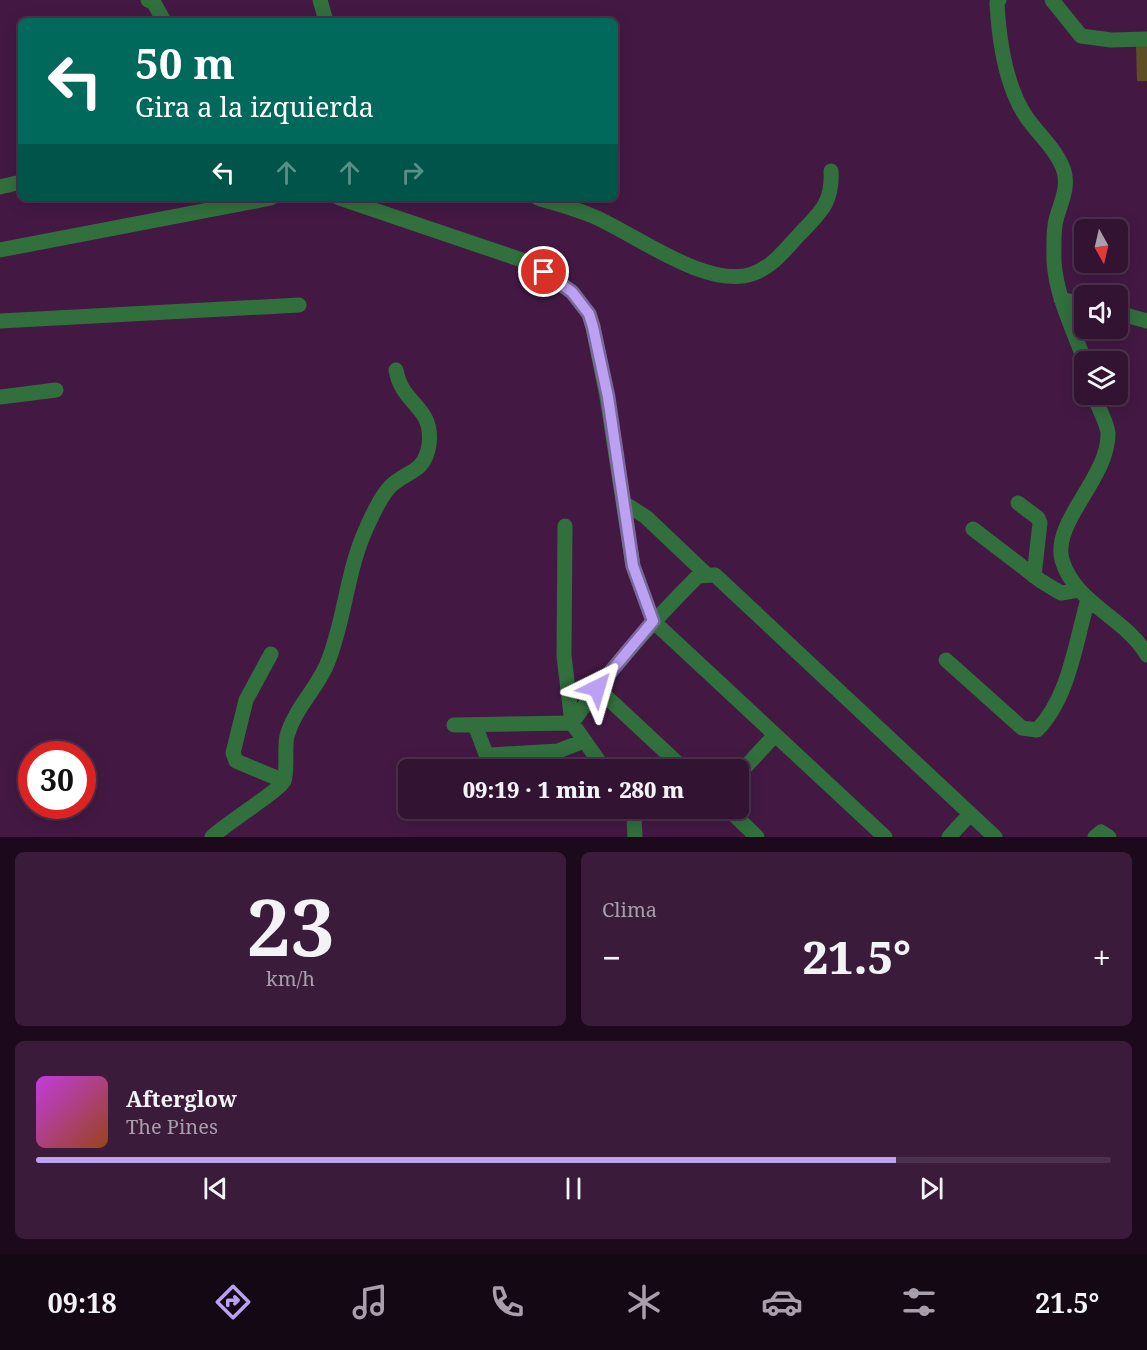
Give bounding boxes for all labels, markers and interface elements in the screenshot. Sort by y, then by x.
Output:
text: 50 m [135,34,235,91]
icon: left [36,42,114,120]
text: Gira a la izquierda [135,88,374,125]
icon: left [207,156,240,189]
icon: ahead [270,156,303,189]
icon: ahead [333,156,366,189]
icon: right [396,156,429,189]
north arrow [1074,219,1128,273]
map controls [1074,219,1128,405]
pin [518,246,569,297]
icon: arrive [527,255,560,288]
button: sound [1074,285,1128,339]
button: layers [1074,351,1128,405]
position arrow [565,656,629,720]
speed limit sign: 30 [18,741,96,819]
text: 09:19 · 1 min · 280 m [463,774,684,804]
text: 23 [246,873,335,979]
text: Clima [602,896,657,923]
text: 21.5° [803,926,911,987]
text: − [602,935,621,980]
text: + [1093,935,1111,980]
text: km/h [266,965,315,992]
text: Afterglow [126,1083,237,1113]
text: The Pines [126,1113,218,1140]
icon: previous [199,1172,232,1205]
icon: pause [557,1172,590,1205]
icon: next [915,1172,948,1205]
icon: directions [212,1281,254,1323]
icon: music [349,1281,391,1323]
icon: phone [486,1281,528,1323]
icon: climate [623,1281,665,1323]
icon: car [761,1281,803,1323]
icon: filters [898,1281,940,1323]
text: 09:18 [48,1284,117,1321]
text: 21.5° [1035,1284,1099,1321]

